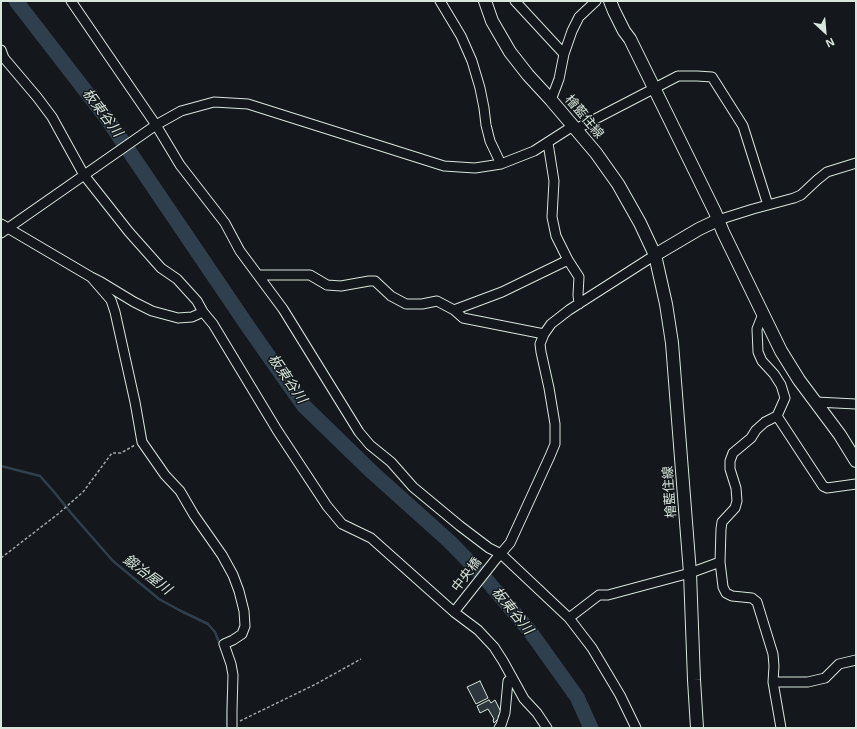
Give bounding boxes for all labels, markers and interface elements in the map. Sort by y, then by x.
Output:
north arrow [805,12,845,52]
text: N [824,36,836,50]
water label: 板東谷川 [78,86,126,140]
street label: 檜藍住線 [561,92,607,142]
water label: 板東谷川 [264,351,310,407]
street label: 檜藍住線 [660,466,680,518]
water label: 鍛冶屋川 [120,551,174,599]
street label: 中央橋 [449,555,485,595]
water label: 板東谷川 [488,584,536,638]

